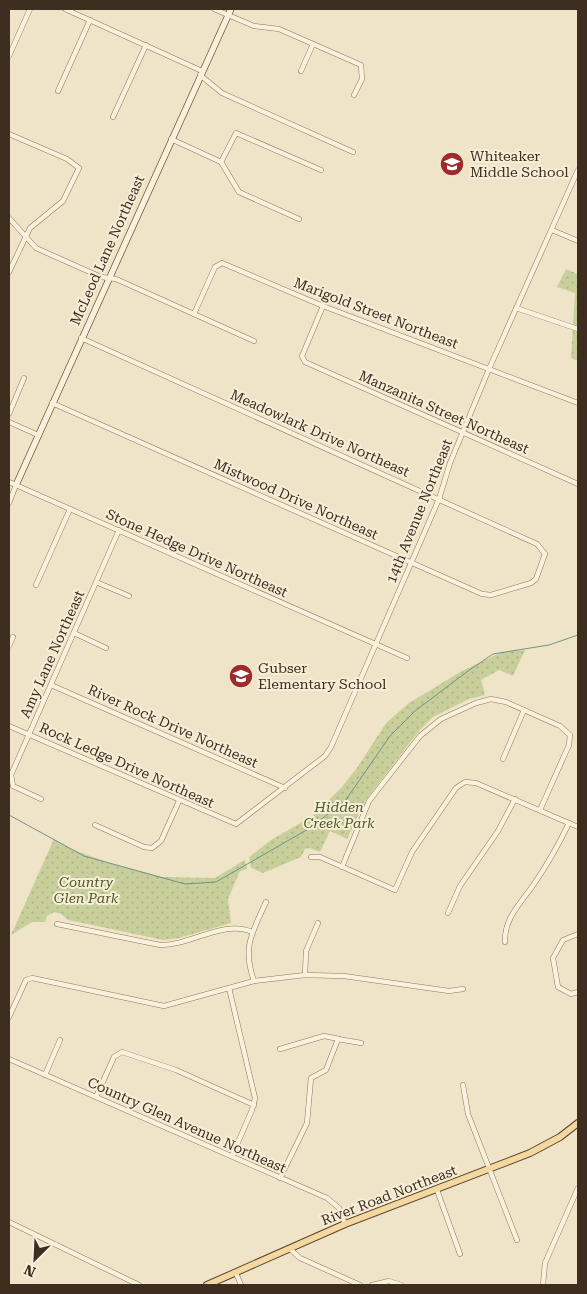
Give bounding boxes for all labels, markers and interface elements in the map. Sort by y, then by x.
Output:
place label: Whiteaker Middle School [470,148,569,180]
school or university icon: Whiteaker Middle School [439,151,465,177]
street label: McLeod Lane Northeast [67,173,147,327]
street label: Marigold Street Northeast [292,274,460,352]
street label: Manzanita Street Northeast [357,367,531,457]
street label: Meadowlark Drive Northeast [228,386,412,480]
street label: 14th Avenue Northeast [383,437,455,585]
street label: Mistwood Drive Northeast [211,455,381,543]
street label: Stone Hedge Drive Northeast [104,506,290,600]
street label: Amy Lane Northeast [17,588,87,720]
place label: Gubser Elementary School [258,660,387,692]
school or university icon: Gubser Elementary School [228,663,254,689]
street label: River Rock Drive Northeast [86,681,260,771]
street label: Rock Ledge Drive Northeast [37,719,217,811]
park label: Hidden Creek Park [303,799,375,831]
park label: Country Glen Park [54,874,119,906]
street label: Country Glen Avenue Northeast [85,1074,289,1176]
street label: River Road Northeast [319,1162,459,1228]
north arrow [10,1234,60,1284]
text: N [21,1261,38,1280]

